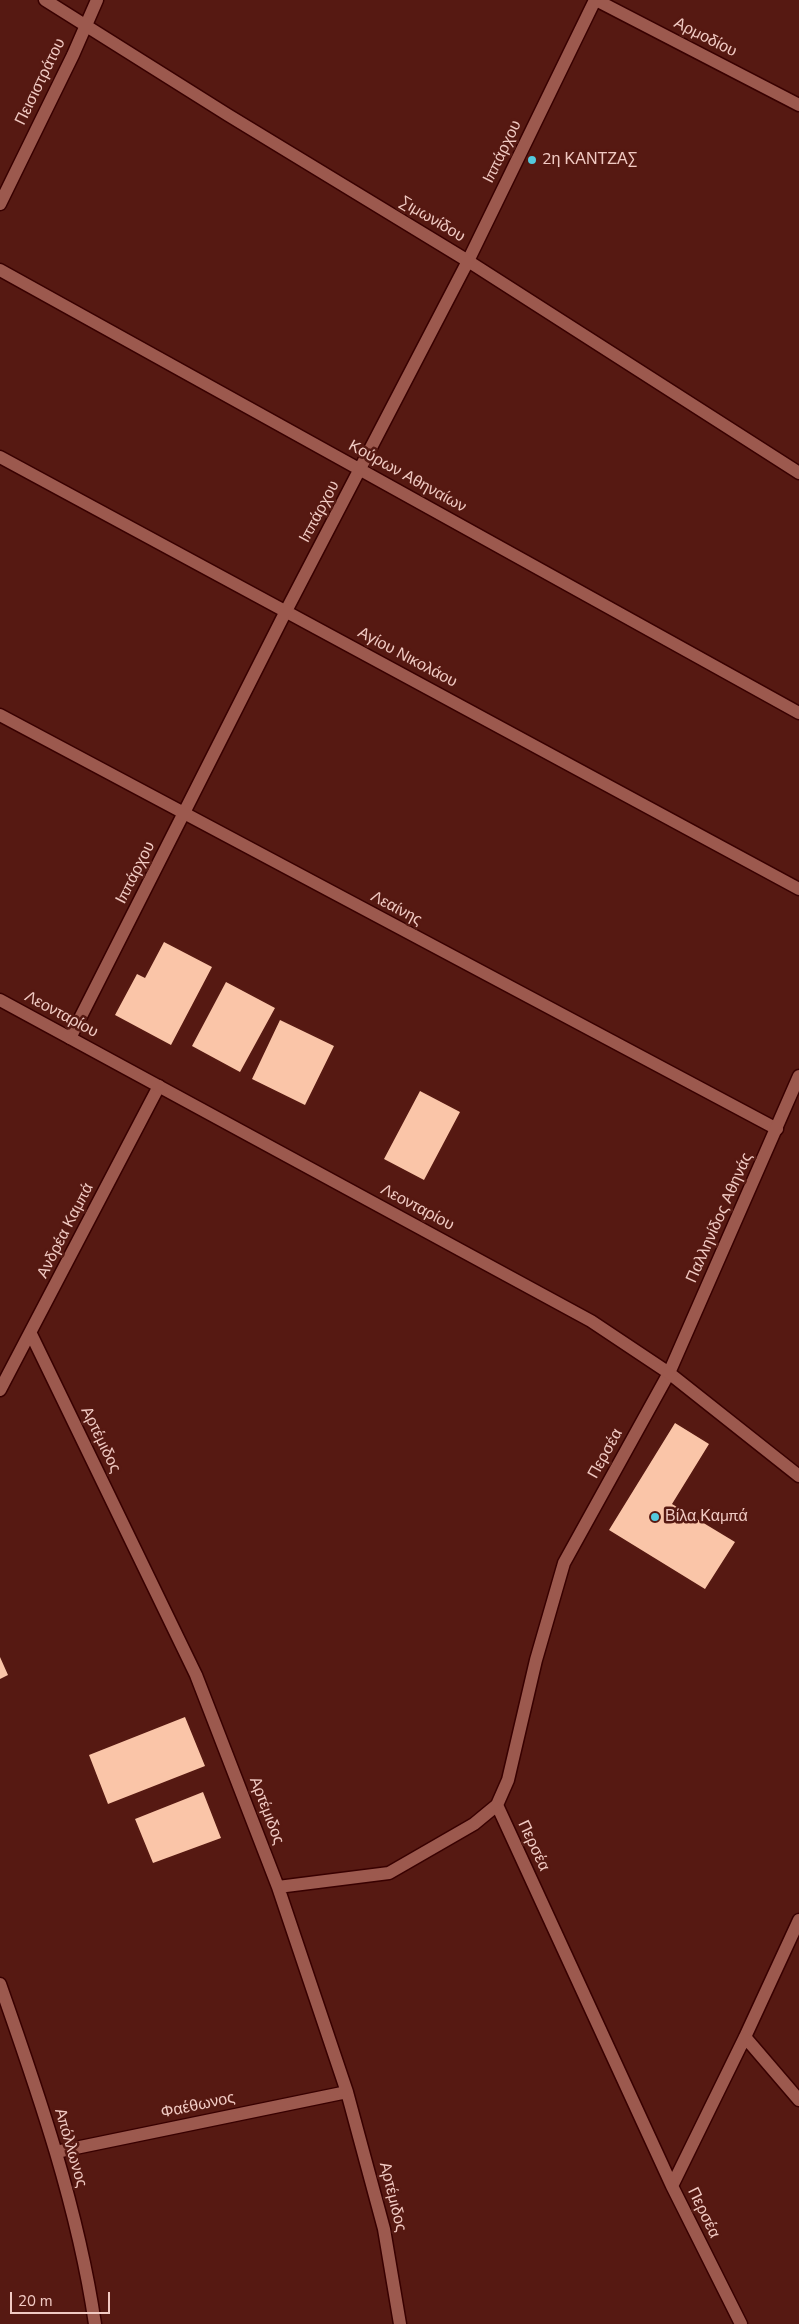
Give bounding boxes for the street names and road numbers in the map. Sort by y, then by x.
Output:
street label: Αρμοδίου [670,14,740,62]
street label: Πεισιστράτου [12,36,70,128]
street label: Ιππάρχου [480,118,526,186]
street label: Σιμωνίδου [396,193,468,247]
street label: Κούρων Αθηναίων [345,437,469,517]
street label: Ιππάρχου [296,478,344,546]
street label: Αγίου Νικολάου [354,624,460,692]
street label: Ιππάρχου [112,839,160,907]
street label: Λεαίνης [367,888,425,930]
street label: Λεονταρίου [21,988,101,1042]
street label: Παλληνίδος Αθηνάς [683,1150,757,1286]
street label: Ανδρέα Καμπά [34,1180,98,1282]
street label: Λεονταρίου [377,1181,457,1235]
street label: Αρτέμιδος [76,1404,124,1476]
street label: Περσέα [585,1426,627,1482]
street label: Αρτέμιδος [244,1774,288,1848]
street label: Περσέα [513,1817,553,1875]
street label: Φαέθωνος [159,2089,237,2123]
street label: Απόλλωνος [50,2106,90,2190]
street label: Αρτέμιδος [374,2160,410,2234]
street label: Περσέα [683,2185,723,2241]

